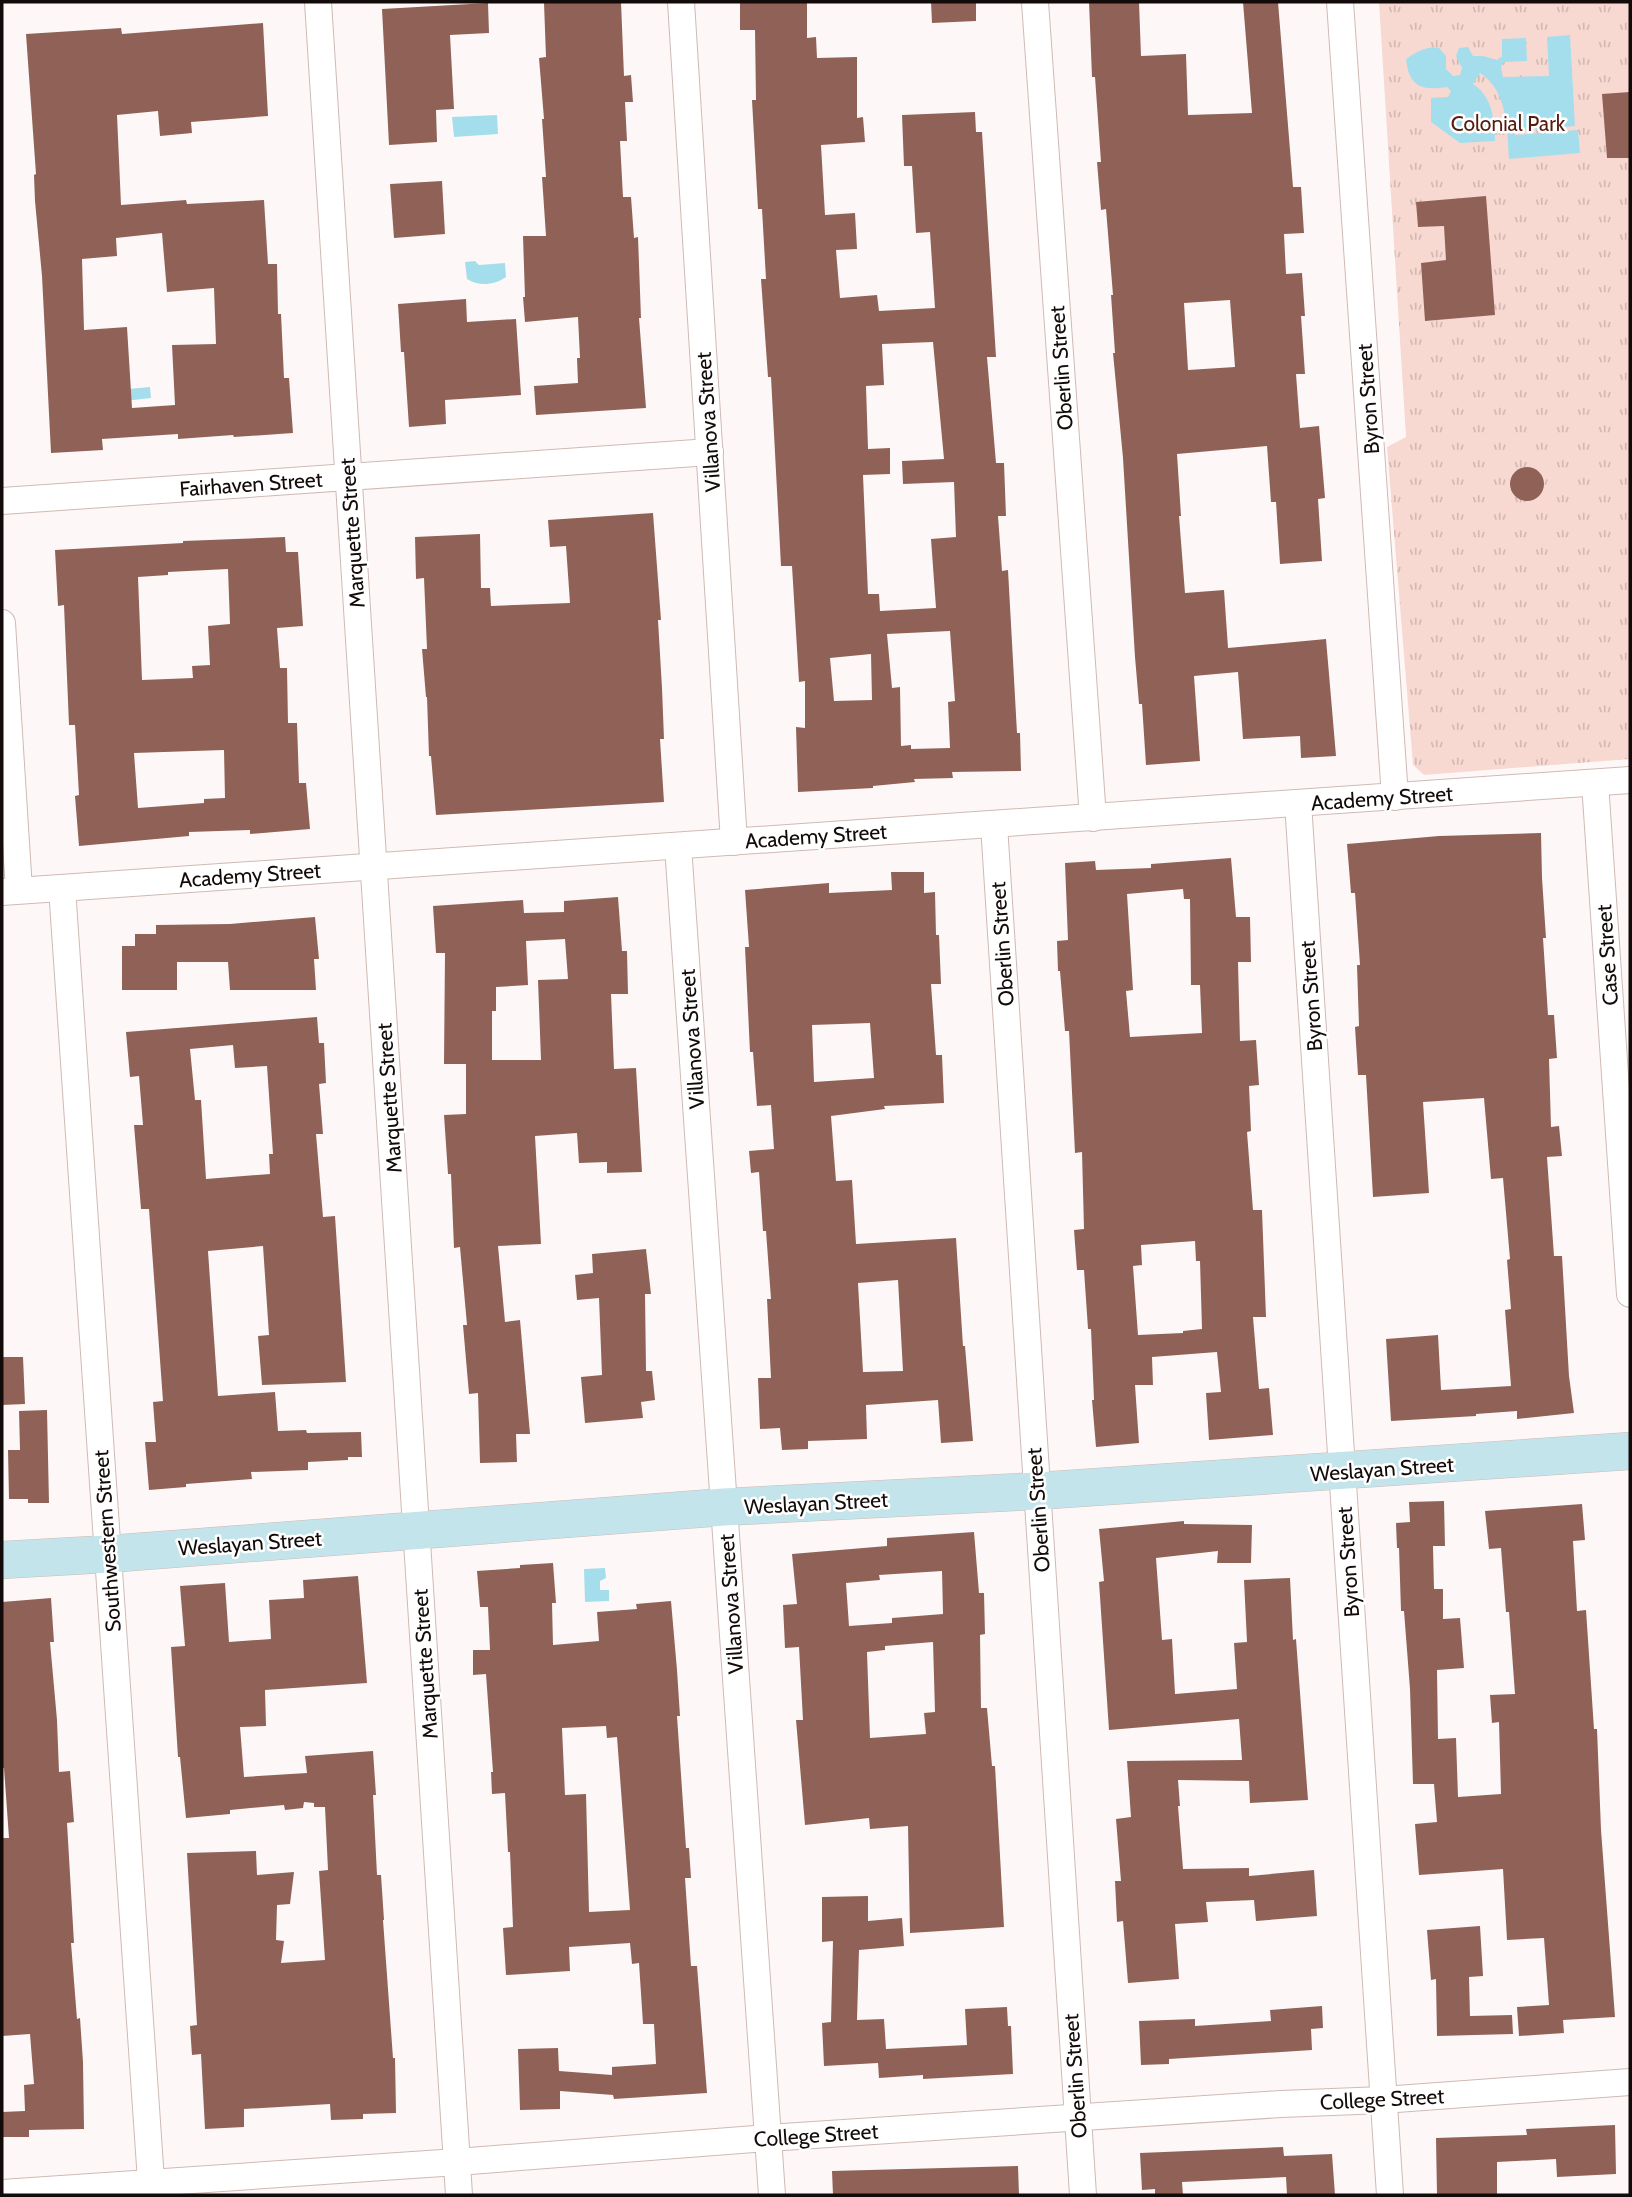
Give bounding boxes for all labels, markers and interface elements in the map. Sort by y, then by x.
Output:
park label: Colonial Park [1451,111,1566,136]
street label: Oberlin Street [1044,305,1078,431]
street label: Byron Street [1352,343,1384,455]
street label: Villanova Street [691,351,725,493]
street label: Marquette Street [334,457,370,609]
street label: Fairhaven Street [179,467,323,501]
street label: Academy Street [1310,781,1454,815]
street label: Academy Street [744,819,888,853]
street label: Academy Street [178,858,322,892]
street label: Oberlin Street [985,881,1019,1007]
street label: Case Street [1591,904,1623,1006]
street label: Byron Street [1295,940,1327,1052]
street label: Villanova Street [675,968,709,1110]
street label: Marquette Street [371,1022,407,1174]
street label: Oberlin Street [1021,1447,1055,1573]
street label: Southwestern Street [88,1449,126,1633]
street label: Weslayan Street [1309,1452,1455,1486]
street label: Weslayan Street [743,1487,889,1519]
street label: Byron Street [1332,1506,1364,1618]
street label: Weslayan Street [177,1526,323,1560]
street label: Villanova Street [714,1533,748,1675]
street label: Marquette Street [407,1588,443,1740]
street label: Oberlin Street [1058,2013,1092,2139]
street label: College Street [1319,2083,1445,2115]
street label: College Street [753,2118,879,2152]

